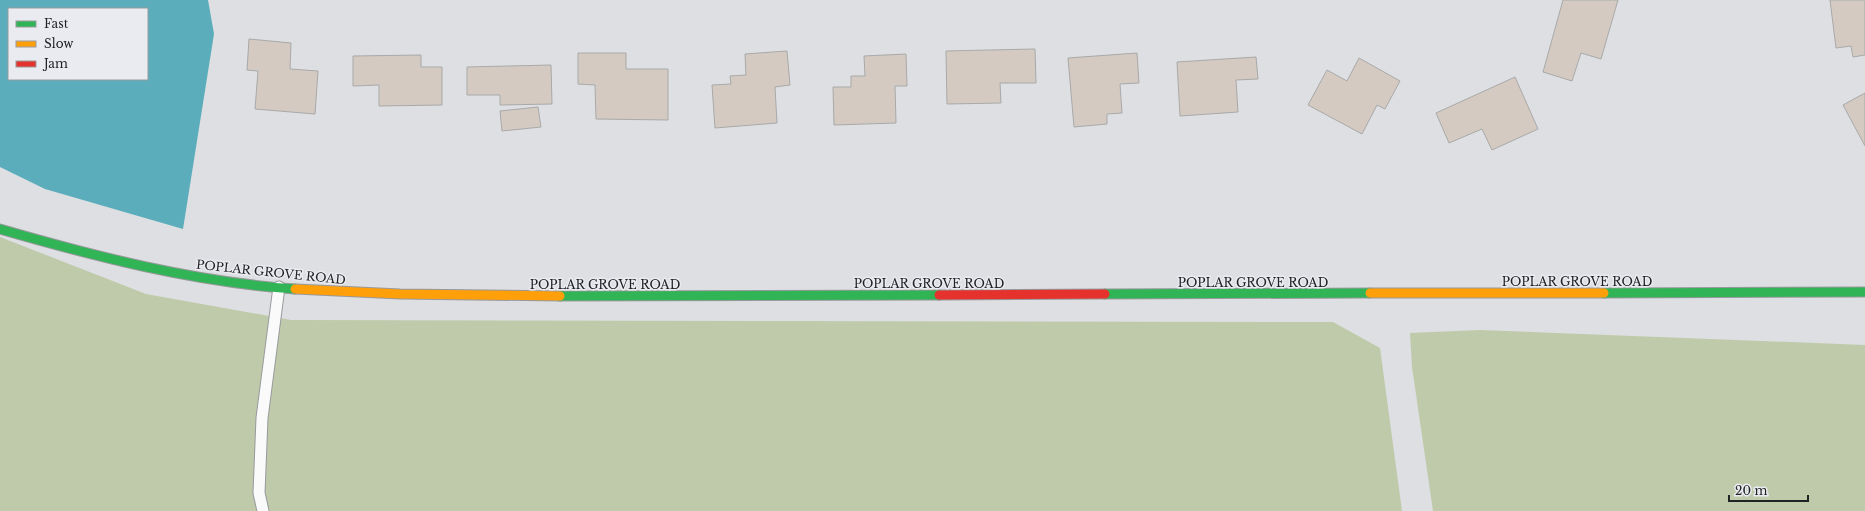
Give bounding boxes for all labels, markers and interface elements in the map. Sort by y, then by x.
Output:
legend [8,8,148,80]
text: Fast [44,16,69,31]
text: Slow [44,36,74,51]
text: Jam [42,56,68,71]
street label: POPLAR GROVE ROAD [195,257,347,287]
street label: POPLAR GROVE ROAD [1502,274,1652,289]
street label: POPLAR GROVE ROAD [1178,275,1328,290]
street label: POPLAR GROVE ROAD [854,276,1004,291]
street label: POPLAR GROVE ROAD [530,277,680,292]
scale bar [1729,477,1808,503]
text: 20 m [1735,483,1767,498]

